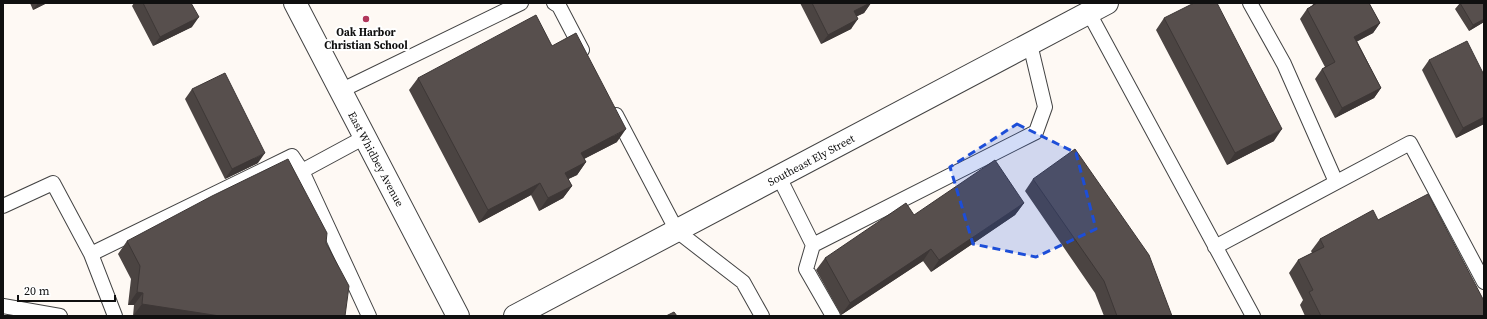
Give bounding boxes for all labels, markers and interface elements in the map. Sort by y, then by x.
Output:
marker: Oak Harbor Christian School [361,14,371,24]
place label: Oak Harbor Christian School [324,25,408,53]
street label: East Whidbey Avenue [344,109,407,210]
street label: Southeast Ely Street [765,131,858,190]
scale bar [18,277,115,303]
text: 20 m [24,283,50,299]

